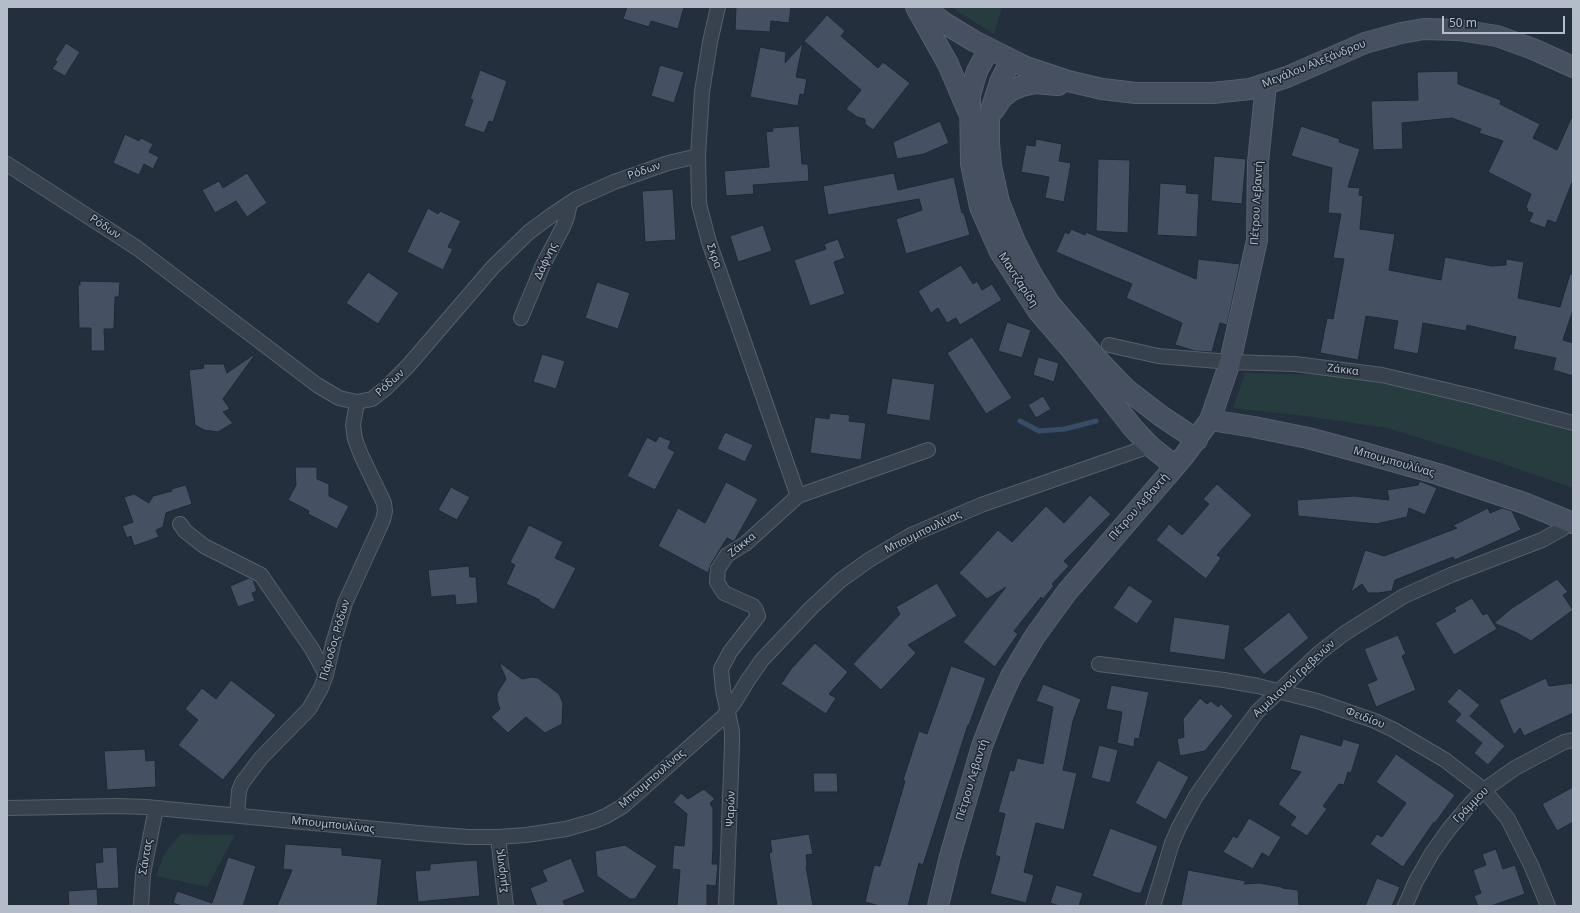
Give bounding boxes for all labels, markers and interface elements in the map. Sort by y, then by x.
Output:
scale bar [1444,8,1567,34]
text: 50 m [1449,14,1477,31]
street label: Μεγάλου Αλεξάνδρου [1260,37,1368,91]
street label: Ρόδων [626,159,662,183]
street label: Πέτρου Λεβαντή [1248,160,1266,246]
street label: Ρόδων [87,212,123,242]
street label: Δάφνης [532,240,560,282]
street label: Σκρα [704,242,724,270]
street label: Μαντζαρίδη [995,250,1041,310]
street label: Ζάκκα [1326,362,1360,378]
street label: Ρόδων [373,367,407,399]
street label: Μπουμπουλίνας [1352,444,1436,480]
street label: Πέτρου Λεβαντή [1106,471,1172,543]
street label: Μπουμπουλίνας [882,508,964,556]
street label: Ζάκκα [726,530,758,560]
street label: Πάροδος Ρόδων [317,598,353,682]
street label: Αιμιλιανού Γρεβενών [1250,638,1338,720]
street label: Φειδίου [1343,704,1387,732]
street label: Πέτρου Λεβαντή [953,738,991,822]
street label: Μπουμπουλίνας [616,747,688,811]
street label: Γράμμου [1451,784,1491,826]
street label: Ψαρών [724,791,738,827]
street label: Μπουμπουλίνας [291,814,375,836]
street label: Σάντας [136,838,156,876]
street label: Σμύρνης [493,848,511,894]

